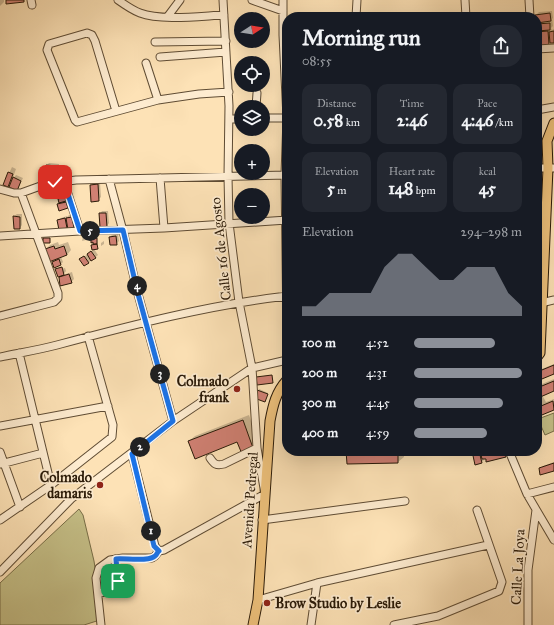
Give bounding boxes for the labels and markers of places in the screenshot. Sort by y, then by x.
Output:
pin [38,165,72,199]
pin: 5 [80,221,100,241]
pin: 4 [127,276,147,296]
pin: 3 [150,364,170,384]
place label: Colmado frank [177,373,229,406]
marker: Colmado frank [232,384,242,394]
pin: 2 [130,437,150,457]
place label: Colmado damaris [40,469,92,502]
marker: Colmado damaris [95,480,105,490]
pin: 1 [141,521,161,541]
pin [101,564,135,598]
place label: Brow Studio by Leslie [275,595,401,613]
marker: Brow Studio by Leslie [262,598,272,608]

